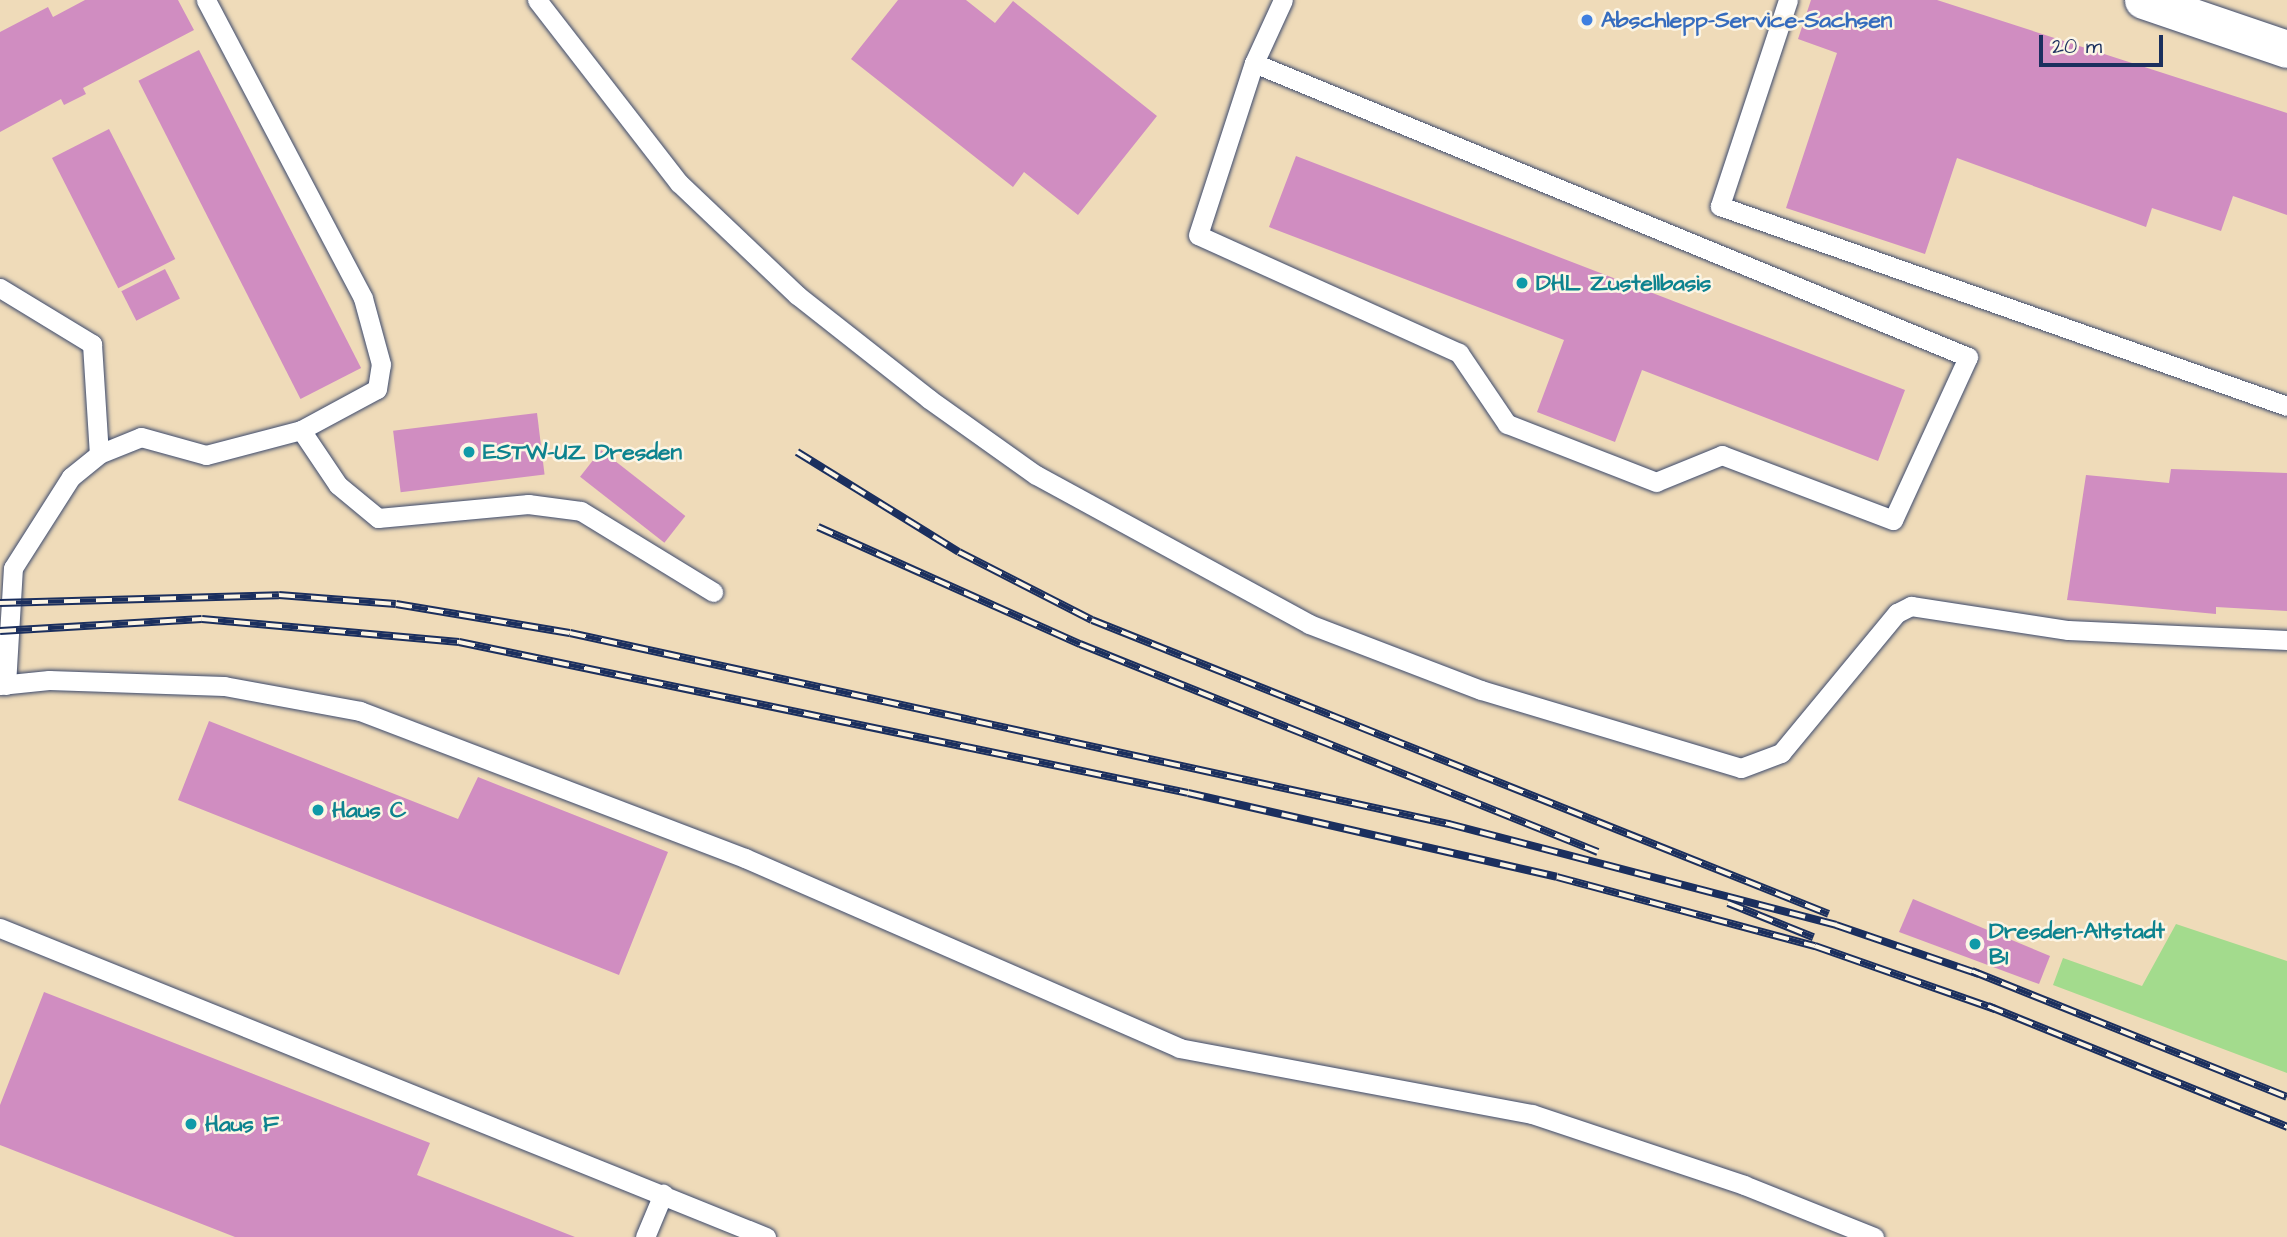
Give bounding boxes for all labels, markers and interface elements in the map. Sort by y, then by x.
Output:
place label: Abschlepp-Service-Sachsen [1601,6,1892,34]
marker: Abschlepp-Service-Sachsen [1579,12,1595,28]
scale bar [2042,21,2166,65]
text: 20 m [2052,32,2102,61]
place label: DHL Zustellbasis [1536,269,1711,297]
marker: DHL Zustellbasis [1514,275,1530,291]
place label: ESTW-UZ Dresden [483,438,682,466]
marker: ESTW-UZ Dresden [461,444,477,460]
place label: Haus C [332,796,406,824]
marker: Haus C [310,802,326,818]
place label: Dresden-Altstadt B1 [1989,917,2165,971]
marker: Dresden-Altstadt B1 [1967,936,1983,952]
place label: Haus F [205,1110,279,1138]
marker: Haus F [183,1116,199,1132]

